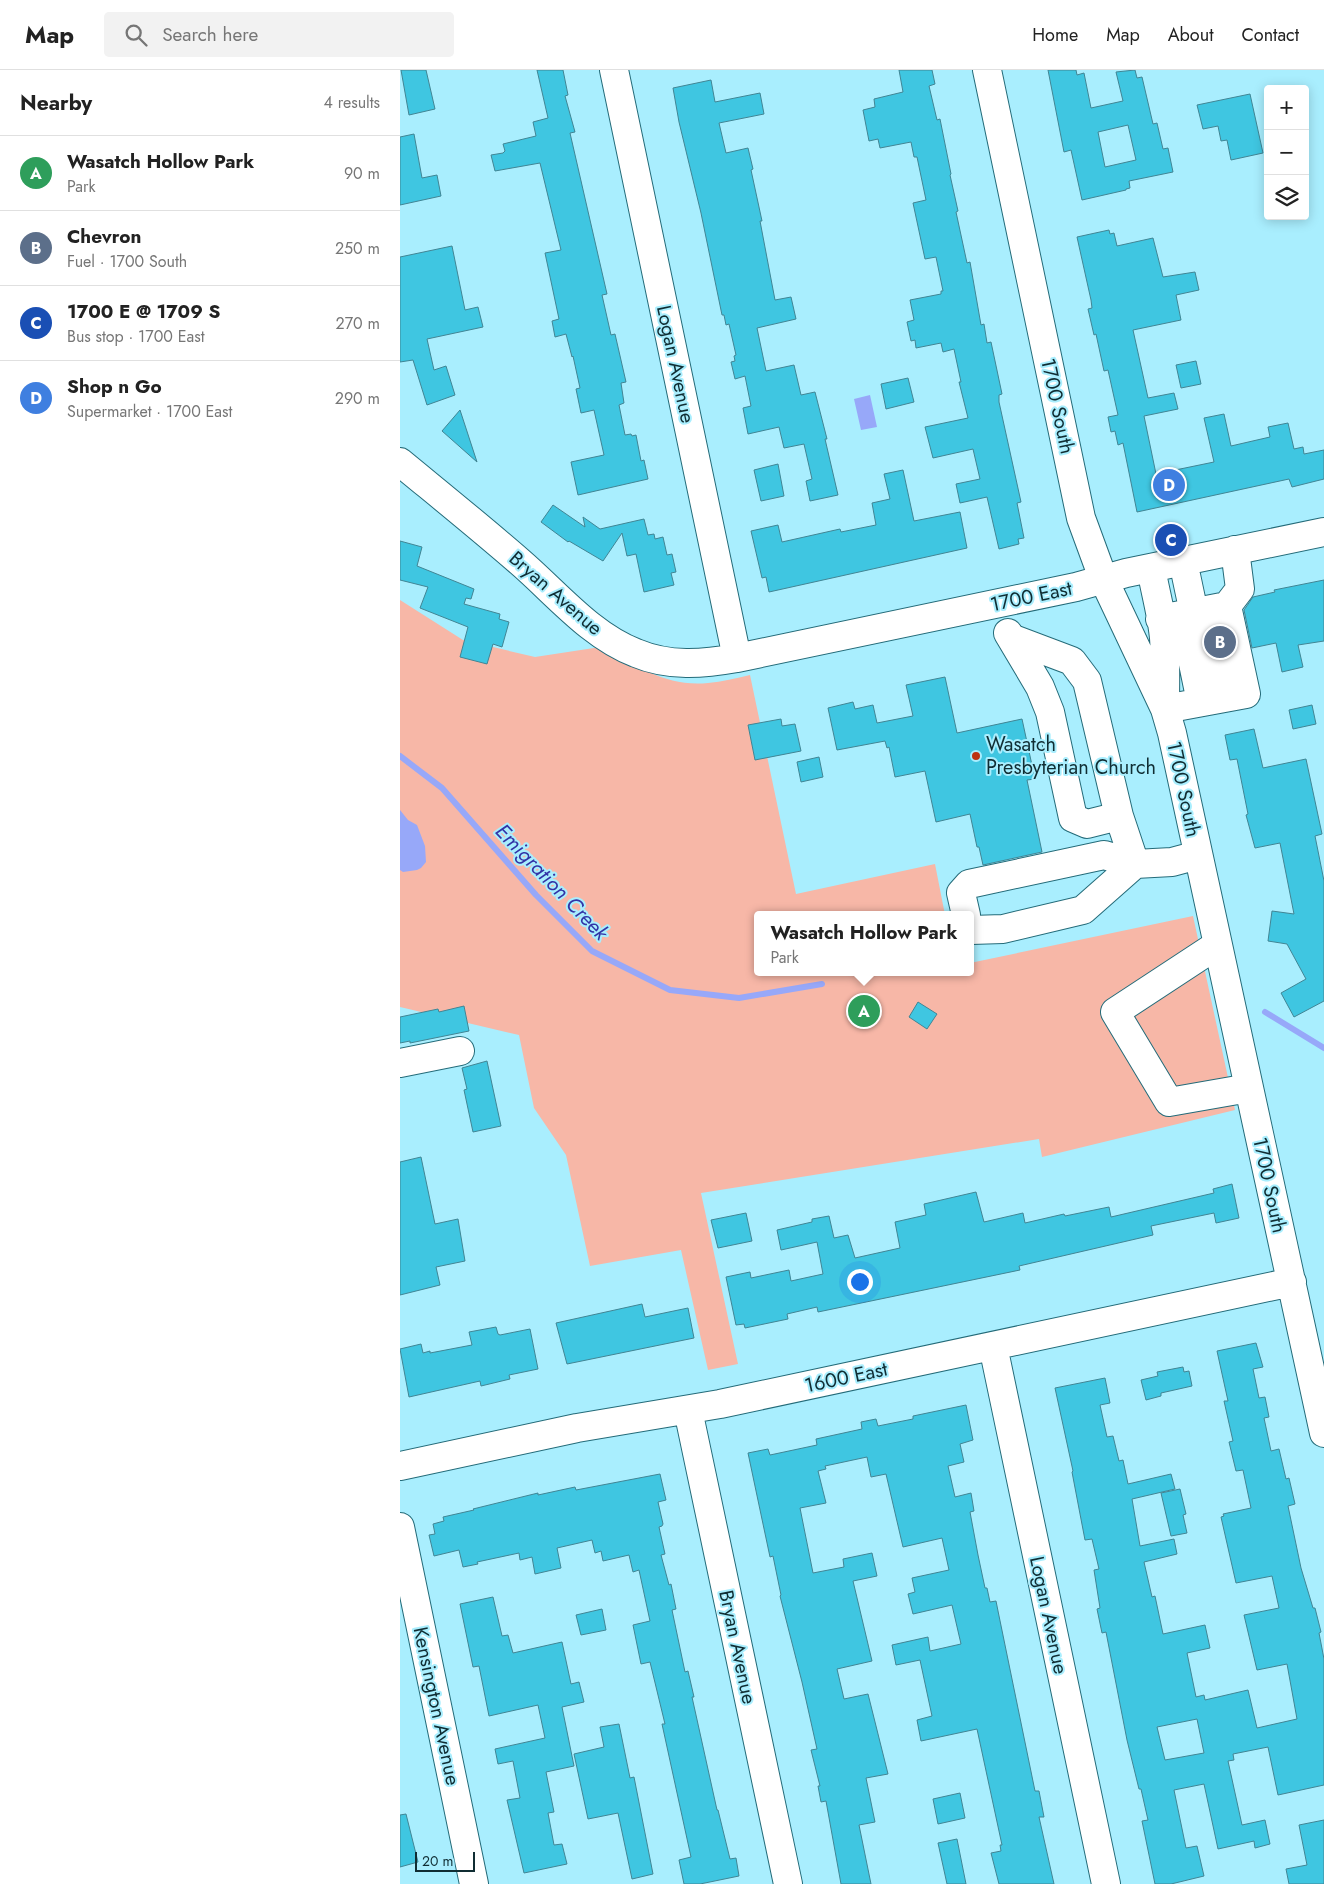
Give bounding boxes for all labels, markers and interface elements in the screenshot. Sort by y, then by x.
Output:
search box [104,12,454,57]
text: Map [25,17,74,52]
icon: search [122,21,150,49]
text: Search here [162,21,258,48]
text: Home [1032,22,1078,48]
text: Map [1106,22,1140,48]
text: About [1168,22,1213,48]
text: Contact [1241,22,1299,48]
map controls [1264,85,1309,220]
button: + [1264,85,1309,130]
text: Nearby [20,88,92,118]
text: 4 results [324,91,380,114]
button: − [1264,130,1309,175]
text: Wasatch Hollow Park [67,148,254,175]
text: A [30,162,42,185]
text: 90 m [344,162,380,185]
text: Park [67,175,96,198]
button: layers [1264,175,1309,220]
text: Chevron [67,223,141,250]
text: B [31,237,41,260]
text: 250 m [335,237,380,260]
text: Fuel · 1700 South [67,250,187,273]
text: 1700 E @ 1709 S [67,298,220,325]
street label: Logan Avenue [649,303,702,426]
text: C [30,312,42,335]
text: 270 m [336,312,380,335]
text: Bus stop · 1700 East [67,325,205,348]
street label: 1700 South [1033,356,1082,457]
text: Shop n Go [67,373,162,400]
text: D [30,387,42,410]
text: 290 m [335,387,380,410]
text: Supermarket · 1700 East [67,400,232,423]
pin: D [1153,466,1185,504]
pin: C [1155,521,1187,559]
street label: Bryan Avenue [502,544,609,642]
street label: 1700 East [988,574,1075,619]
pin: B [1204,623,1236,661]
place label: Wasatch Presbyterian Church [986,730,1156,782]
street label: 1700 South [1159,739,1208,840]
marker: Wasatch Presbyterian Church [970,750,982,762]
water label: Emigration Creek [489,817,616,948]
popup [754,911,974,976]
text: Wasatch Hollow Park [770,919,958,946]
text: Park [770,946,799,969]
pin: A [848,992,880,1030]
street label: 1700 South [1245,1135,1294,1236]
your location [847,1269,873,1295]
street label: 1600 East [802,1355,890,1400]
street label: Logan Avenue [1022,1554,1075,1677]
street label: Bryan Avenue [711,1587,764,1707]
street label: Kensington Avenue [406,1624,467,1788]
scale bar [415,1849,475,1872]
text: 20 m [422,1851,454,1871]

